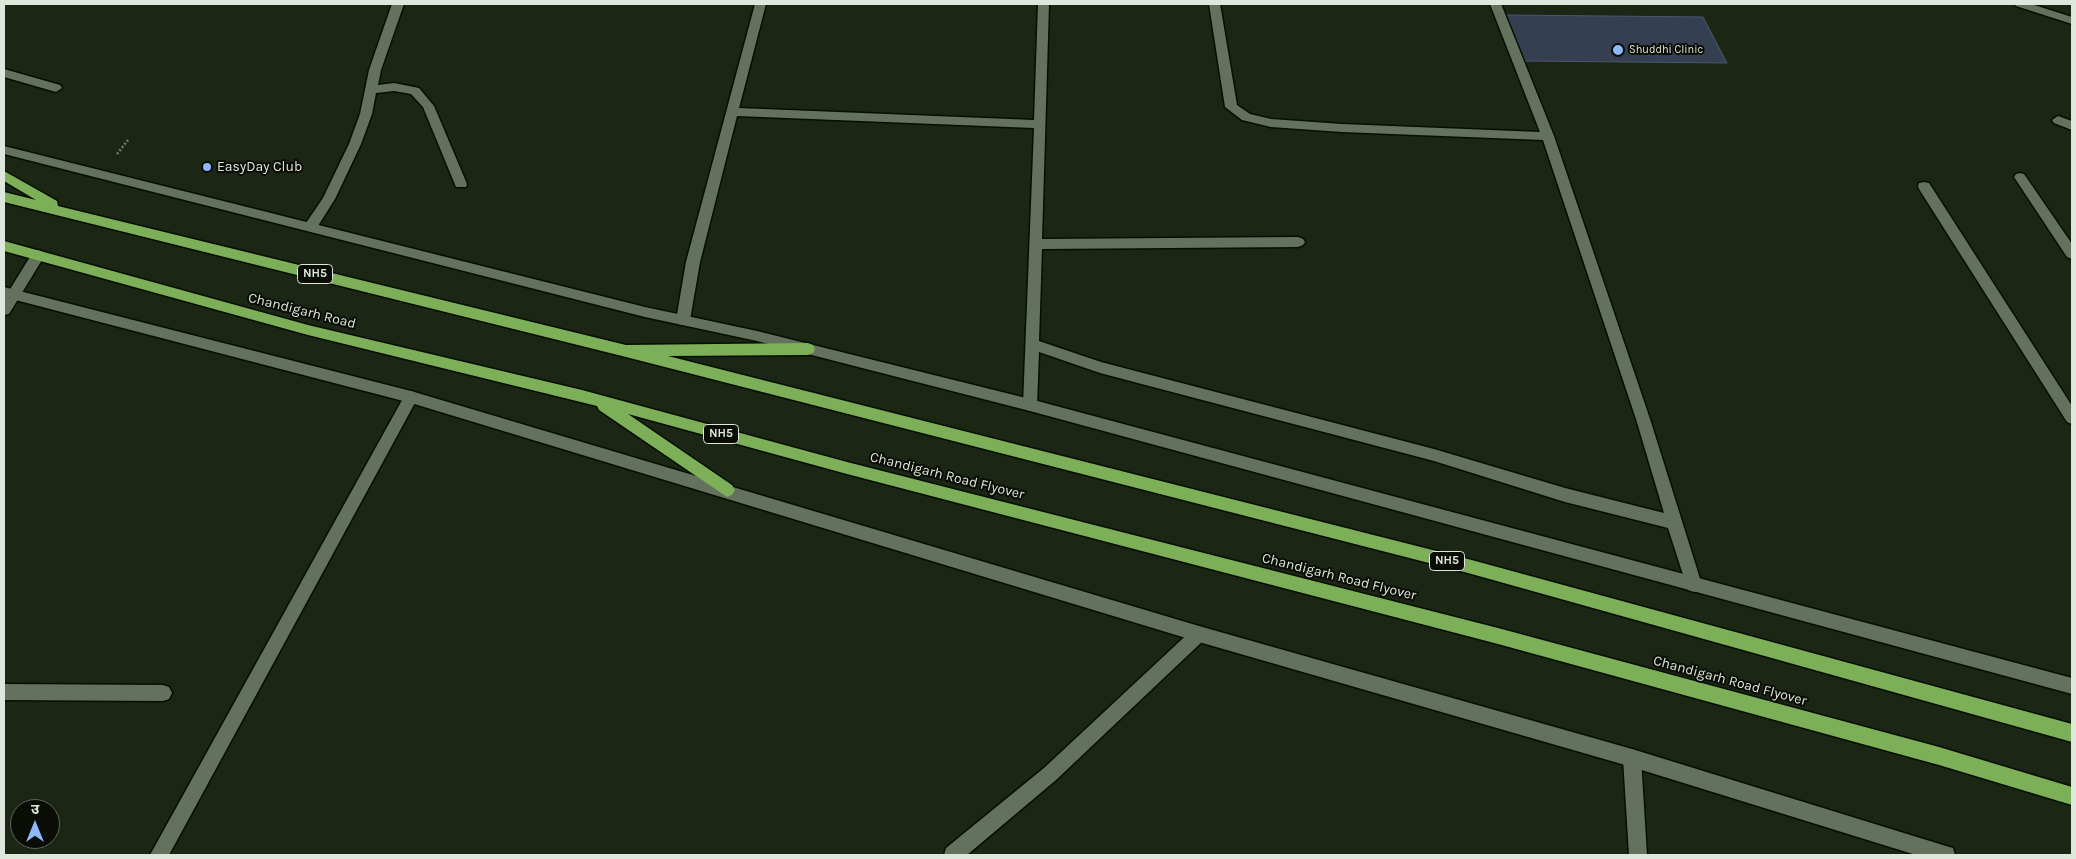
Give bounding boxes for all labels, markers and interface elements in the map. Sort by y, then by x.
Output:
marker: Shuddhi Clinic [1611,43,1625,57]
place label: Shuddhi Clinic [1629,43,1703,57]
place label: EasyDay Club [217,159,302,175]
marker: EasyDay Club [201,161,213,173]
road number: NH5 [298,264,332,284]
street label: Chandigarh Road [246,290,358,332]
road number: NH5 [704,424,738,444]
street label: Chandigarh Road Flyover [868,449,1026,503]
street label: Chandigarh Road Flyover [1260,550,1418,604]
road number: NH5 [1430,552,1464,570]
street label: Chandigarh Road Flyover [1651,652,1809,710]
north arrow [10,799,60,849]
text: उ [31,801,39,818]

